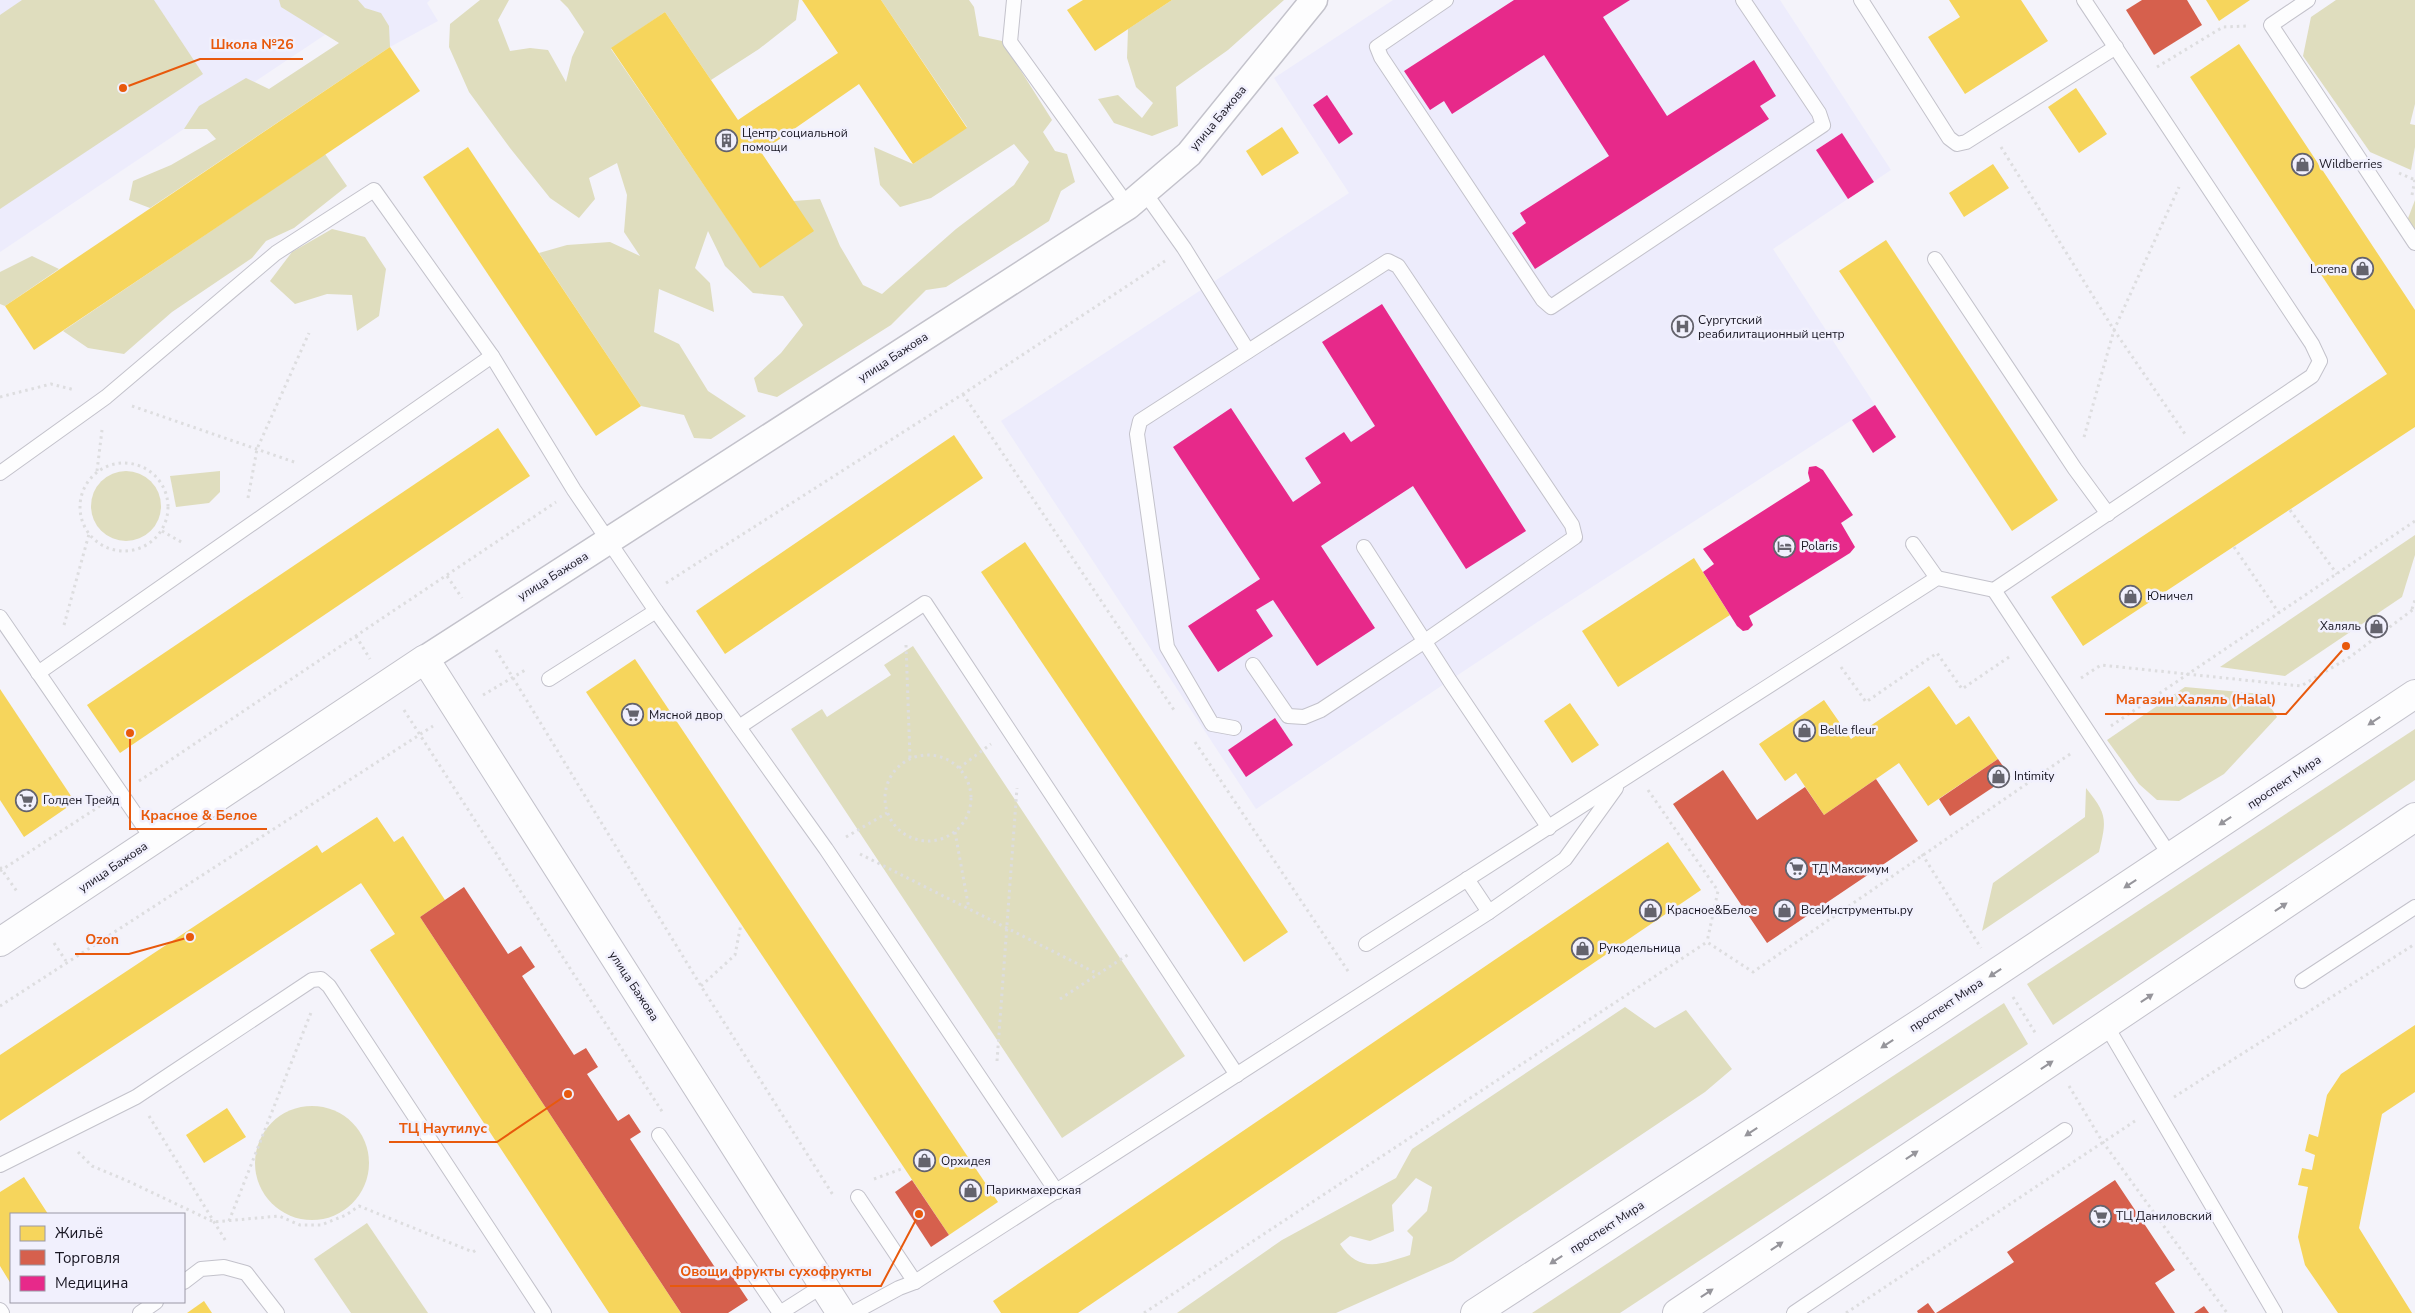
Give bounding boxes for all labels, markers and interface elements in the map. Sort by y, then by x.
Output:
callout: Школа №26 [200,30,303,59]
text: Школа №26 [210,35,294,54]
street label: улица Бажова [1186,82,1250,154]
place label: Центр социальной помощи [742,125,848,155]
building icon: Центр социальной помощи [714,128,738,152]
shop icon: Wildberries [2291,152,2315,176]
place label: Wildberries [2319,156,2383,172]
shop icon: Lorena [2351,257,2375,281]
place label: Lorena [2310,261,2347,277]
place label: Сургутский реабилитационный центр [1698,312,1845,342]
hospital icon: Сургутский реабилитационный центр [1670,315,1694,339]
street label: улица Бажова [855,328,931,386]
hotel icon: Polaris [1773,534,1797,558]
place label: Polaris [1801,538,1838,554]
street label: улица Бажова [515,548,591,604]
shop icon: Юничел [2119,584,2143,608]
place label: Юничел [2147,588,2193,604]
shop icon: Халяль [2365,614,2389,638]
place label: Халяль [2320,618,2361,634]
callout: Магазин Халяль (Halal) [2105,685,2286,714]
text: Магазин Халяль (Halal) [2116,690,2276,709]
supermarket icon: Мясной двор [621,703,645,727]
place label: Мясной двор [649,707,723,723]
one-way arrow [2368,716,2381,726]
shop icon: Belle fleur [1792,718,1816,742]
place label: Belle fleur [1820,722,1877,738]
street label: проспект Мира [2244,751,2324,813]
shop icon: Intimity [1986,764,2010,788]
place label: Intimity [2014,768,2055,784]
supermarket icon: Голден Трейд [15,788,39,812]
place label: Голден Трейд [43,792,119,808]
callout: Красное & Белое [130,800,267,829]
text: Красное & Белое [141,806,258,825]
one-way arrow [2218,816,2231,826]
street label: улица Бажова [75,838,151,896]
supermarket icon: ТД Максимум [1784,857,1808,881]
place label: ТД Максимум [1812,861,1889,877]
one-way arrow [2124,879,2137,888]
shop icon: Красное&Белое [1639,898,1663,922]
shop icon: ВсеИнструменты.ру [1773,898,1797,922]
place label: Красное&Белое [1667,902,1757,918]
place label: ВсеИнструменты.ру [1801,902,1914,918]
one-way arrow [2275,902,2288,912]
callout: Ozon [75,925,129,954]
text: Ozon [85,930,119,949]
shop icon: Рукодельница [1571,936,1595,960]
place label: Рукодельница [1599,940,1681,956]
street label: улица Бажова [605,948,663,1024]
one-way arrow [1988,968,2001,978]
street label: проспект Мира [1906,974,1986,1036]
one-way arrow [2140,993,2154,1003]
one-way arrow [1881,1039,1894,1049]
one-way arrow [2041,1060,2054,1070]
callout: ТЦ Наутилус [389,1113,497,1142]
text: ТЦ Наутилус [399,1119,487,1138]
one-way arrow [1744,1128,1757,1137]
shop icon: Орхидея [913,1149,937,1173]
one-way arrow [1906,1150,1919,1160]
place label: Орхидея [941,1153,991,1169]
shop icon: Парикмахерская [958,1178,982,1202]
place label: Парикмахерская [986,1182,1081,1198]
street label: проспект Мира [1567,1197,1647,1257]
supermarket icon: ТЦ Даниловский [2088,1204,2112,1228]
place label: ТЦ Даниловский [2116,1208,2212,1224]
legend [10,1213,185,1303]
text: Жильё [55,1223,103,1243]
one-way arrow [1771,1241,1784,1250]
text: Торговля [55,1248,120,1268]
one-way arrow [1550,1255,1563,1265]
callout: Овощи фрукты сухофрукты [670,1257,881,1286]
text: Овощи фрукты сухофрукты [680,1262,872,1281]
text: Медицина [55,1273,128,1293]
one-way arrow [1701,1288,1714,1298]

